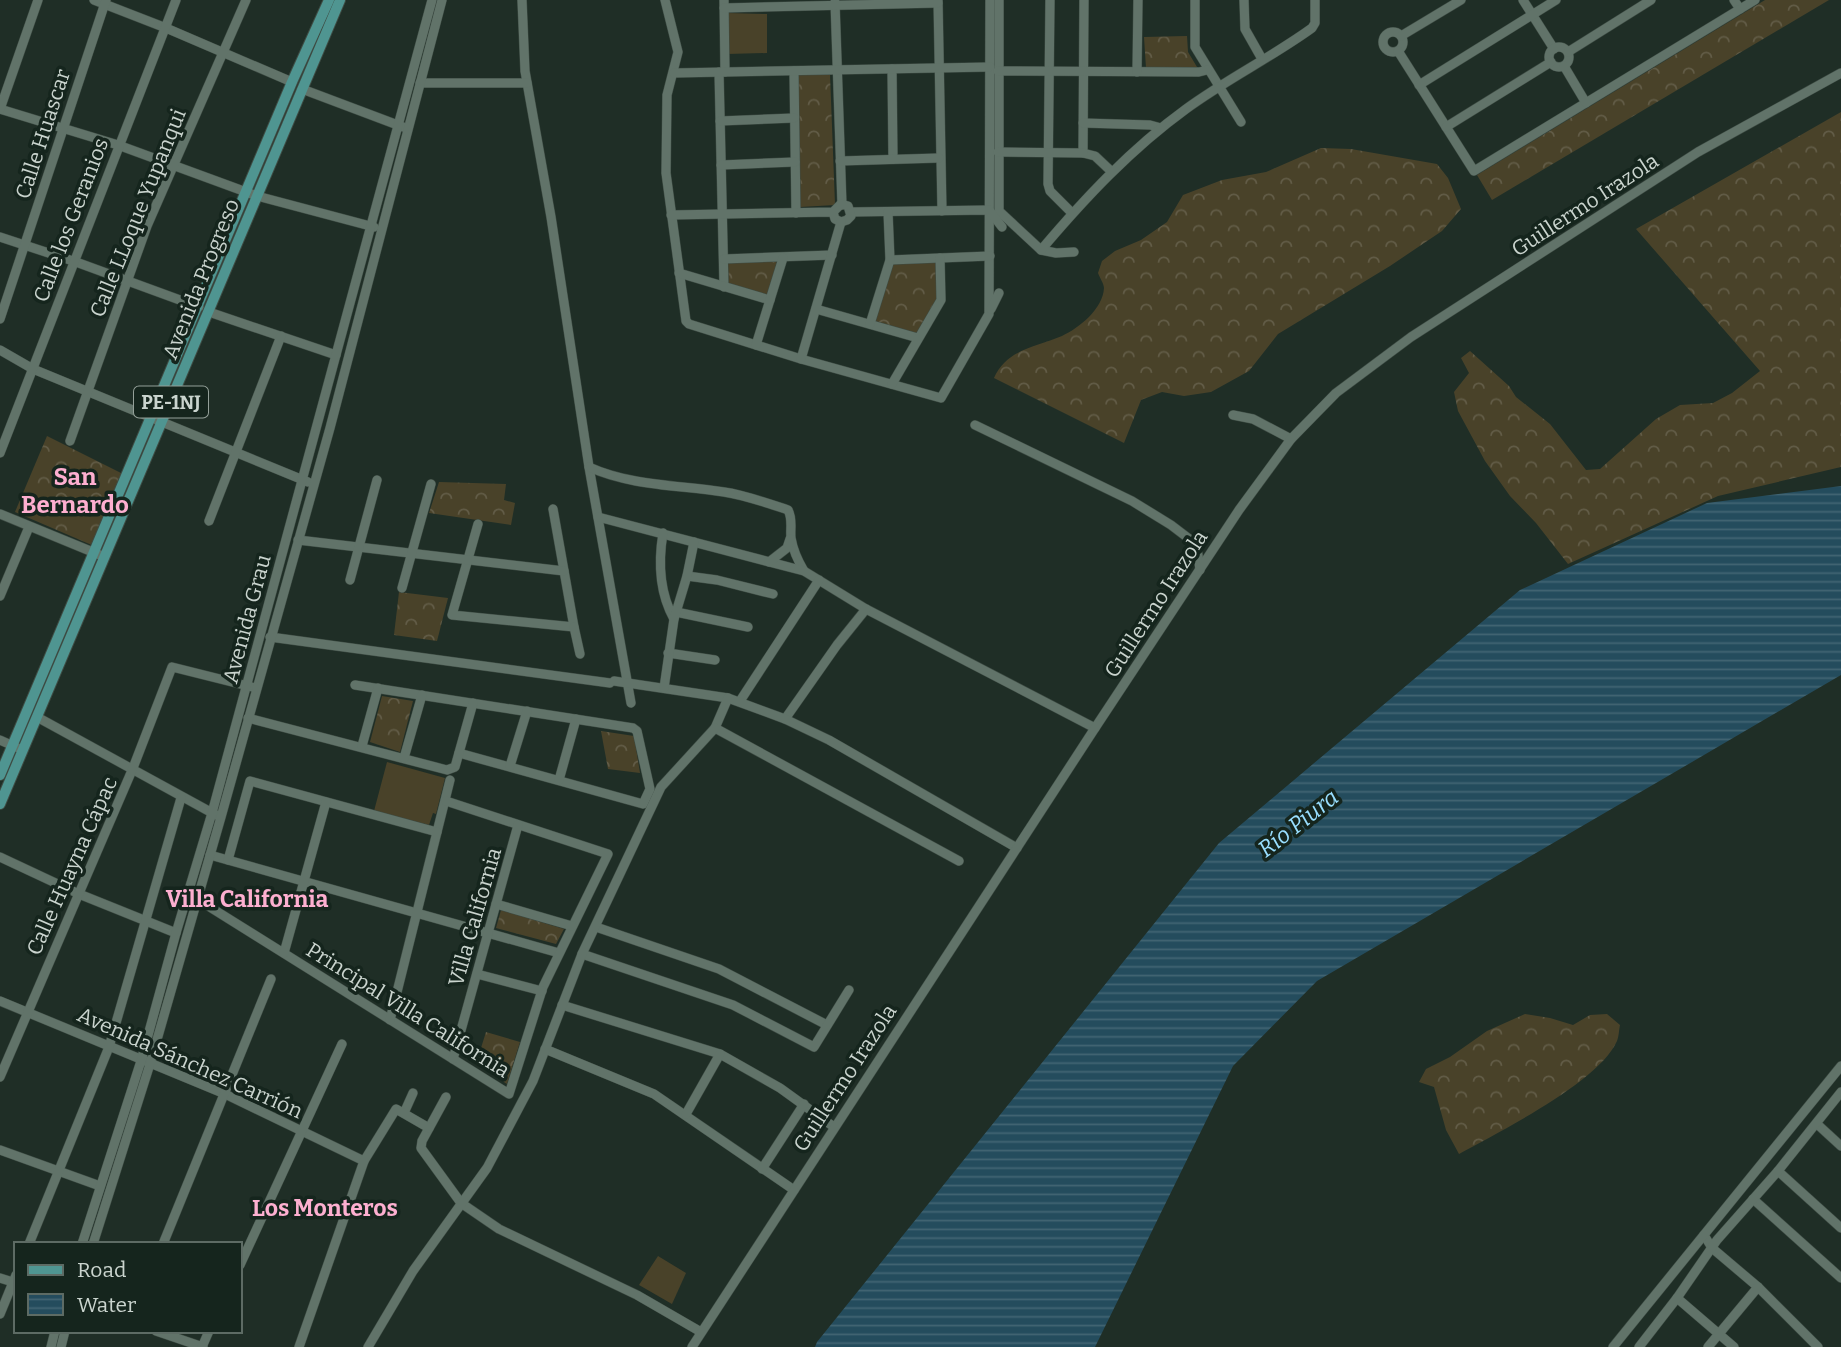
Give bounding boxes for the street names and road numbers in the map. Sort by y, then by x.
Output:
street label: Calle Huascar [10,66,76,202]
street label: Calle LLoque Yupanqui [84,105,192,321]
street label: Calle los Geranios [28,134,114,306]
street label: Guillermo Irazola [1506,147,1664,262]
street label: Avenida Progreso [157,195,245,363]
road number: PE-1NJ [134,386,208,418]
street label: Guillermo Irazola [1099,525,1214,683]
street label: Avenida Grau [217,552,277,686]
street label: Calle Huayna Cápac [21,773,123,959]
street label: Villa California [443,844,507,989]
street label: Principal Villa California [301,937,515,1084]
street label: Guillermo Irazola [788,999,903,1157]
street label: Avenida Sánchez Carrión [73,1002,307,1124]

